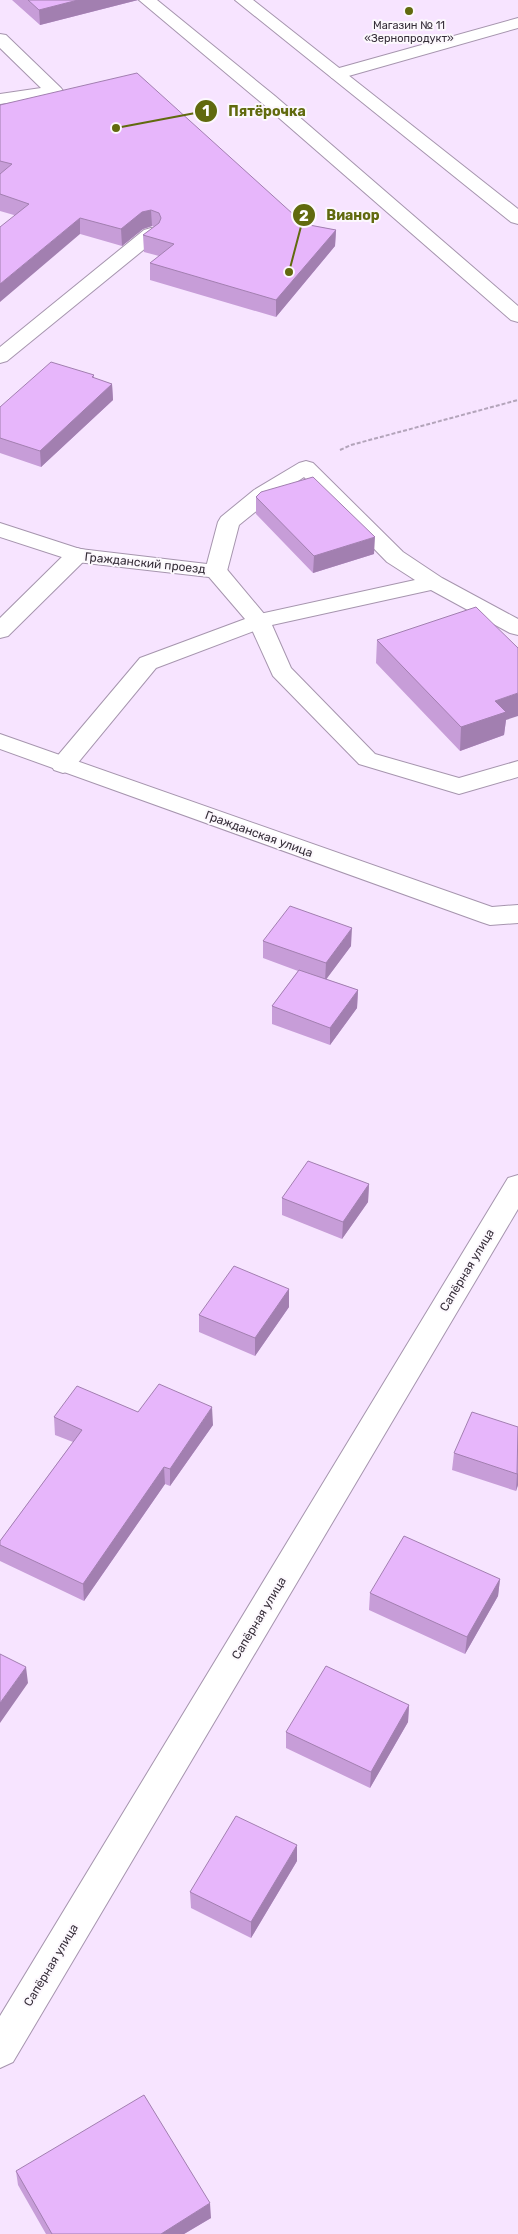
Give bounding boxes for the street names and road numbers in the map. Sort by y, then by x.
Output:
street label: Гражданский проезд [84,550,206,576]
street label: Гражданская улица [203,808,315,860]
street label: Сапёрная улица [437,1226,497,1314]
street label: Сапёрная улица [229,1574,289,1662]
street label: Сапёрная улица [21,1921,81,2009]

